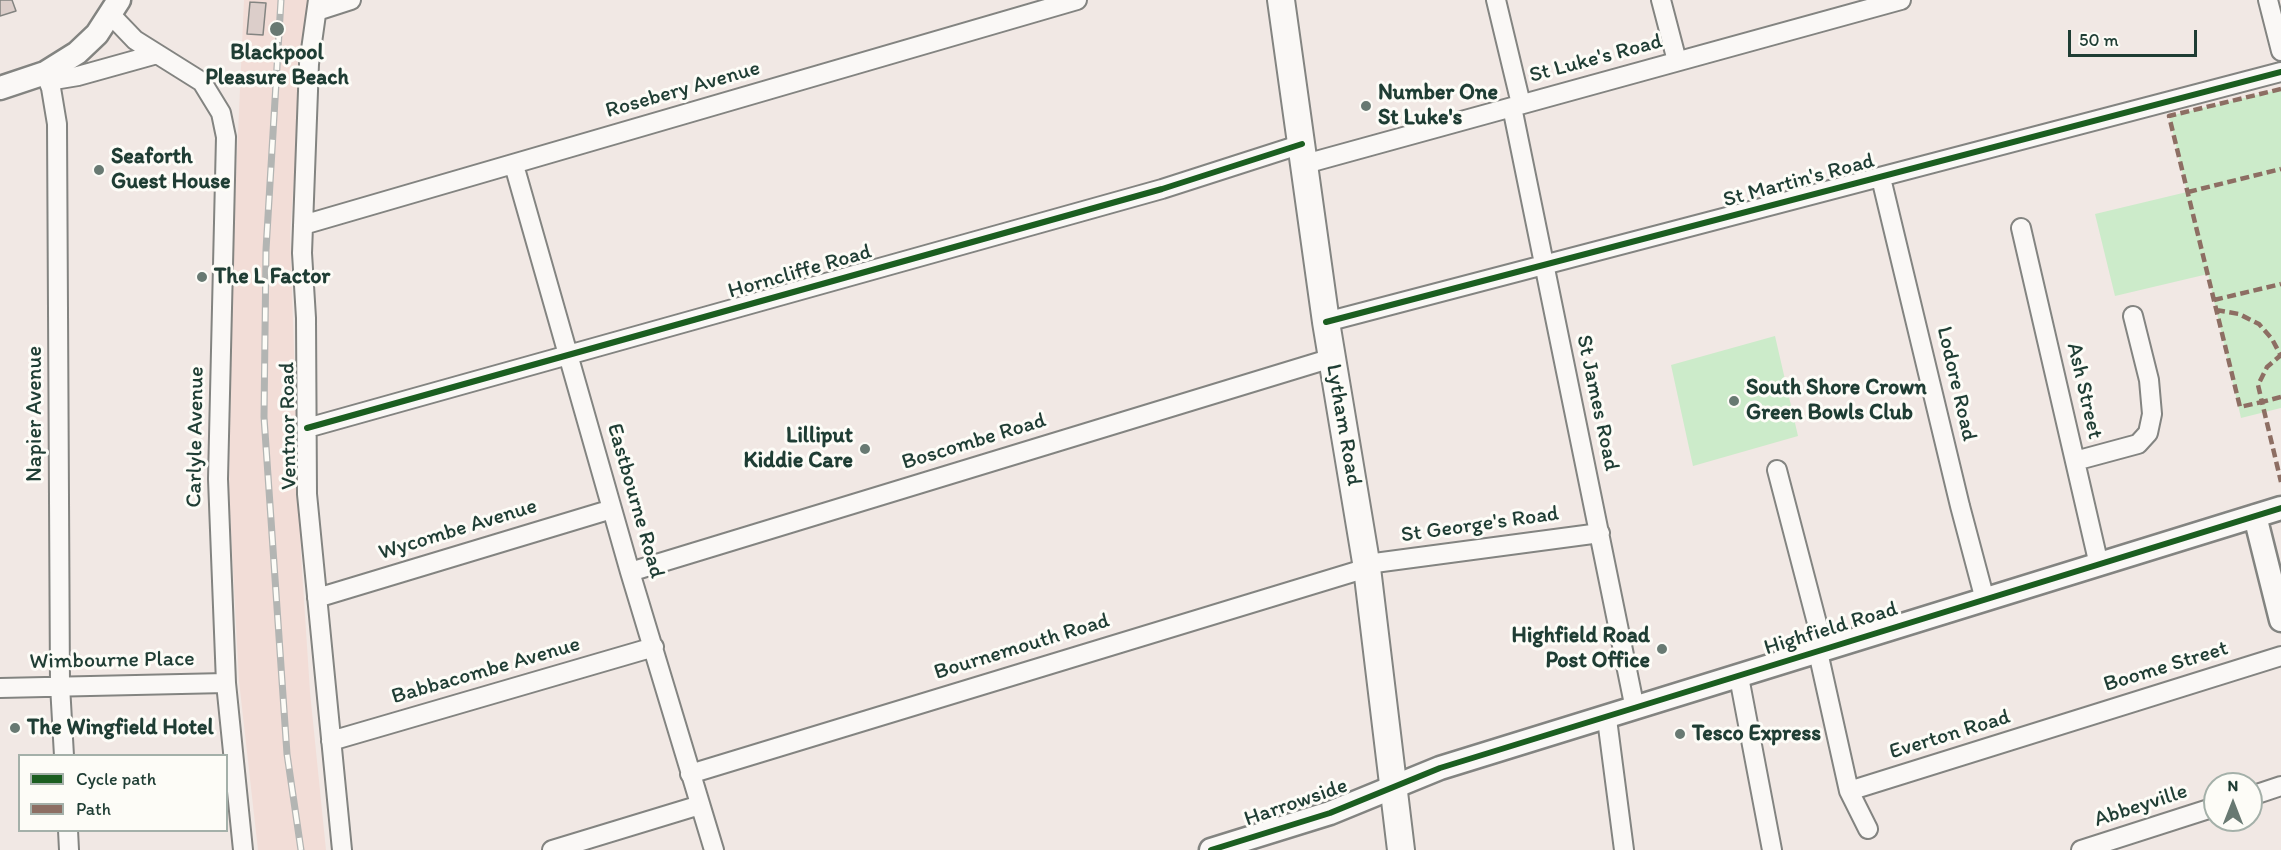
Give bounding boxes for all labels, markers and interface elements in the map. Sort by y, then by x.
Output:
scale bar [2071,18,2200,56]
marker: Blackpool Pleasure Beach [268,20,286,38]
street label: St Luke's Road [1527,29,1665,89]
text: 50 m [2079,29,2119,51]
place label: Blackpool Pleasure Beach [205,40,349,92]
street label: Rosebery Avenue [603,55,763,125]
place label: Number One St Luke's [1378,80,1498,132]
marker: Number One St Luke's [1359,99,1373,113]
place label: Seaforth Guest House [111,144,231,196]
street label: St Martin's Road [1720,148,1878,214]
marker: Seaforth Guest House [92,163,106,177]
street label: Horncliffe Road [725,239,875,305]
place label: The L Factor [214,264,330,290]
marker: The L Factor [195,270,209,284]
street label: Lodore Road [1930,324,1982,444]
street label: St James Road [1570,333,1624,473]
street label: Ash Street [2060,340,2108,442]
street label: Napier Avenue [22,346,48,482]
street label: Ventnor Road [275,362,303,490]
street label: Lytham Road [1319,362,1367,488]
street label: Carlyle Avenue [182,366,210,508]
place label: South Shore Crown Green Bowls Club [1746,375,1927,427]
marker: South Shore Crown Green Bowls Club [1727,394,1741,408]
street label: Boscombe Road [899,408,1049,476]
street label: Eastbourne Road [600,421,670,581]
place label: Lilliput Kiddie Care [743,423,853,475]
marker: Lilliput Kiddie Care [858,442,872,456]
street label: Wycombe Avenue [376,493,540,567]
street label: St George's Road [1399,501,1561,549]
street label: Highfield Road [1761,596,1901,662]
street label: Bournemouth Road [931,608,1113,686]
place label: Highfield Road Post Office [1511,623,1650,674]
street label: Babbacombe Avenue [389,631,583,711]
street label: Boome Street [2101,636,2231,698]
marker: Highfield Road Post Office [1655,642,1669,656]
street label: Wimbourne Place [29,646,195,676]
street label: Everton Road [1886,704,2014,766]
place label: The Wingfield Hotel [27,715,214,741]
marker: The Wingfield Hotel [8,721,22,735]
place label: Tesco Express [1692,721,1821,747]
marker: Tesco Express [1673,727,1687,741]
legend [18,754,228,832]
text: Cycle path [76,768,156,790]
north arrow [2203,772,2263,832]
street label: Harrowside [1241,773,1351,833]
text: N [2228,776,2238,795]
street label: Abbeyville [2091,778,2191,834]
text: Path [76,798,111,820]

